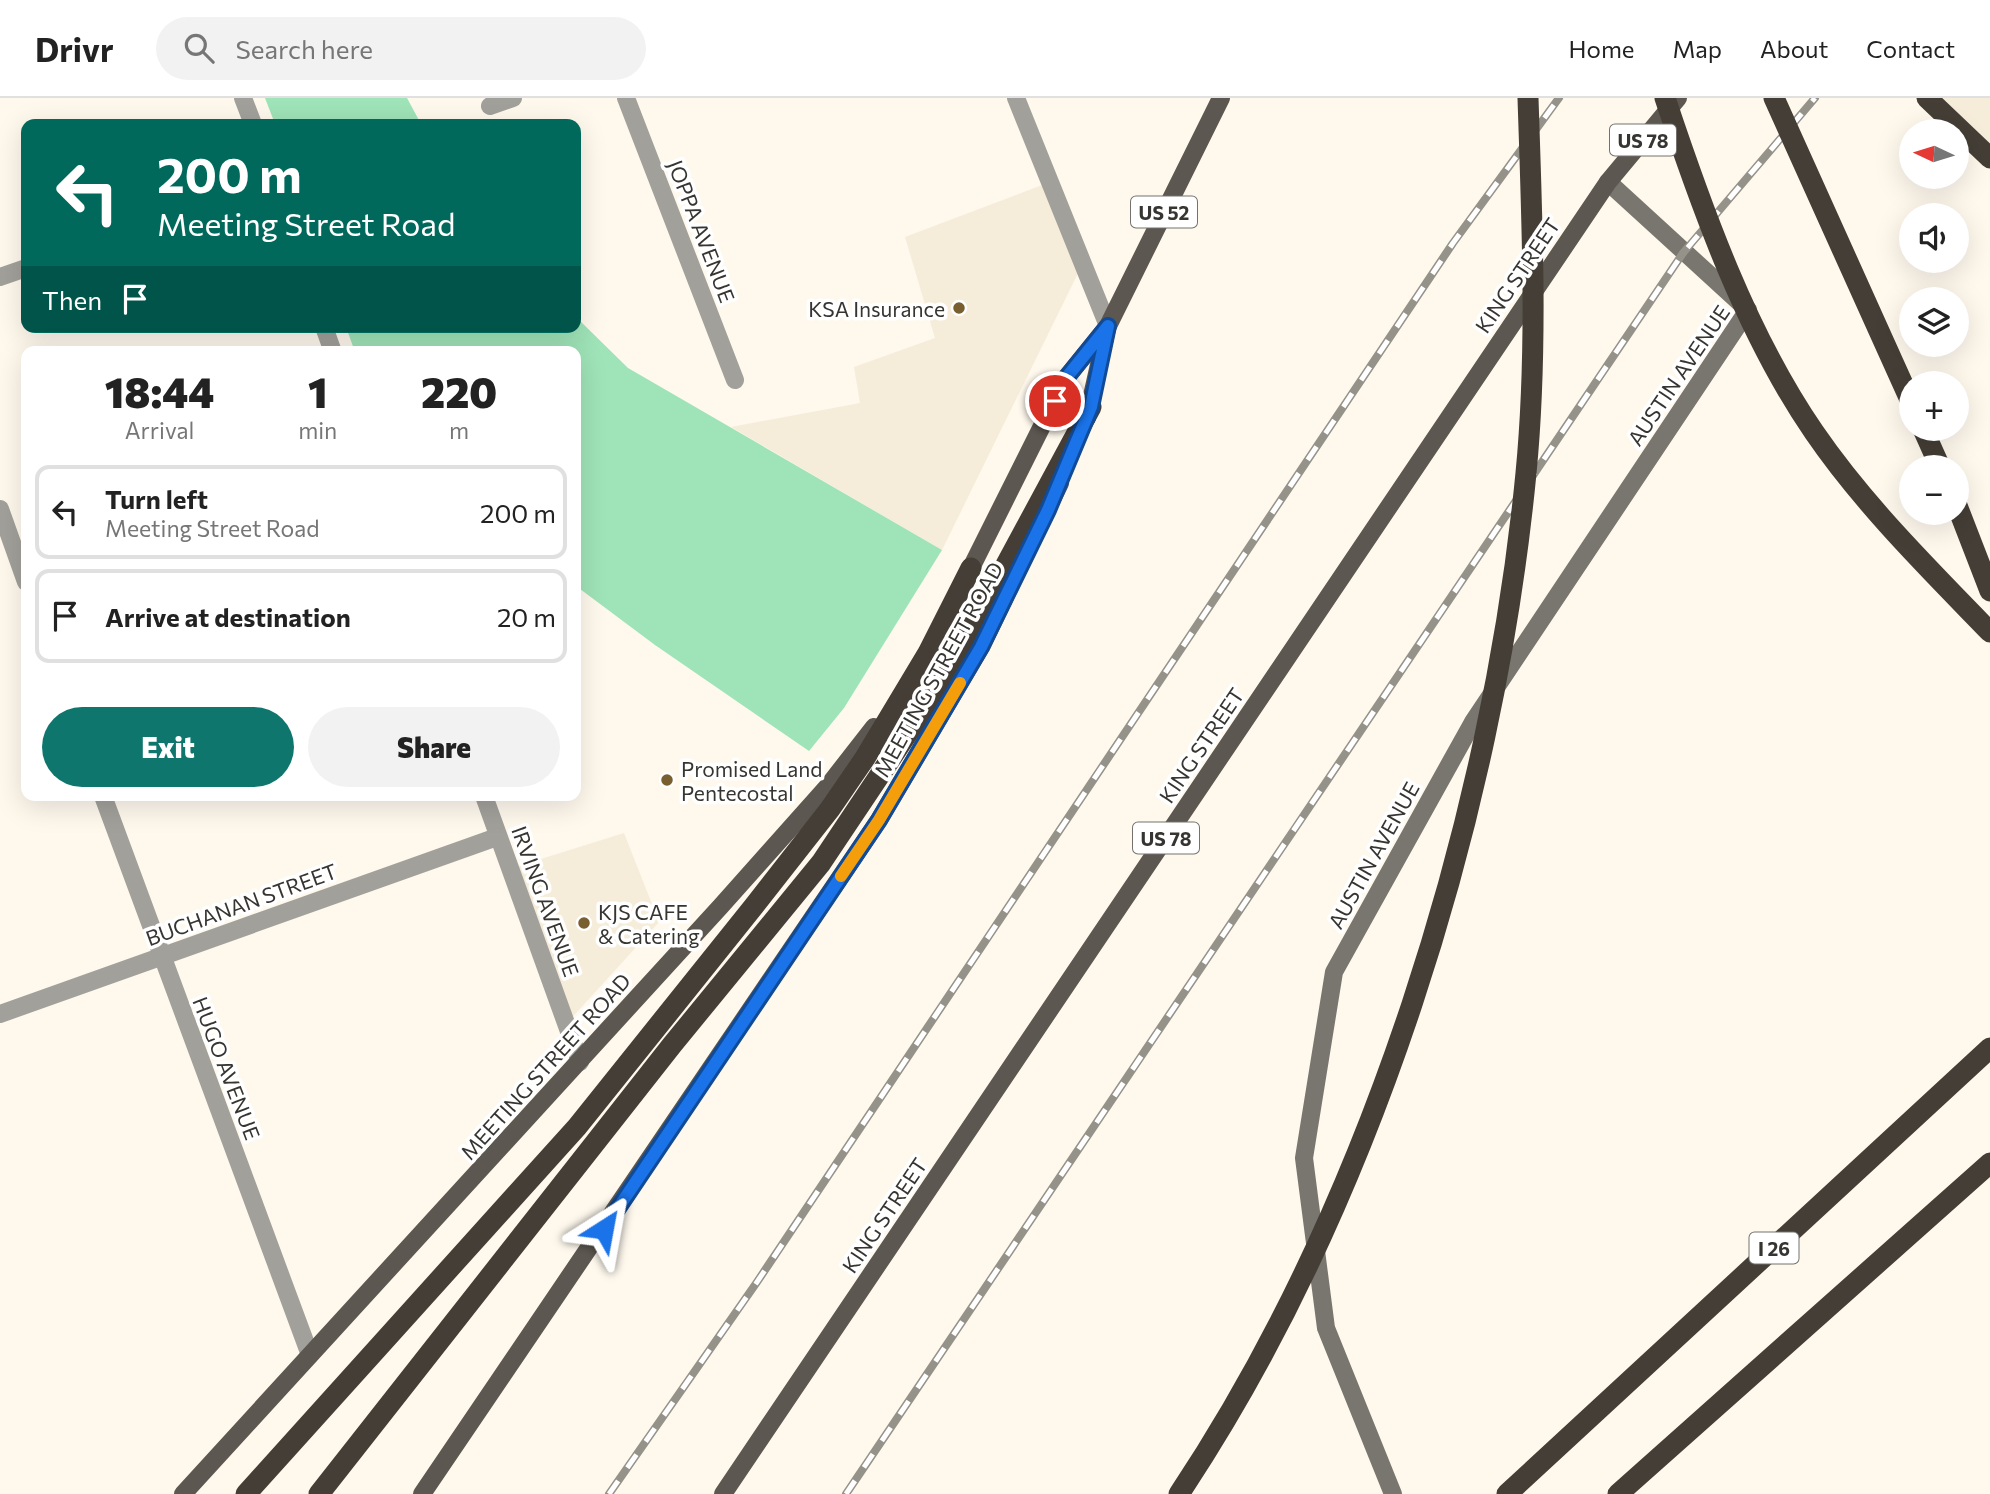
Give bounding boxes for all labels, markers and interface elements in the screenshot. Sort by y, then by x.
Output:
search box [156,17,646,80]
text: Drivr [35,28,114,69]
icon: search [180,29,218,67]
text: Search here [236,33,373,64]
text: Home [1569,34,1635,63]
text: Map [1673,34,1722,63]
text: About [1760,34,1828,63]
text: Contact [1866,34,1955,63]
north arrow [1899,119,1969,189]
map controls [1899,119,1969,525]
road number: US 78 [1610,124,1676,156]
text: 200 m [157,143,302,203]
icon: left [42,147,133,238]
street label: JOPPA AVENUE [663,156,741,306]
road number: US 52 [1131,196,1197,228]
text: Meeting Street Road [157,203,456,243]
button: sound [1899,203,1969,273]
street label: KING STREET [1469,213,1565,337]
icon: arrive [116,280,154,318]
text: Then [42,284,102,315]
button: layers [1899,287,1969,357]
place label: KSA Insurance [808,296,945,321]
marker: KSA Insurance [951,300,967,316]
street label: AUSTIN AVENUE [1622,300,1734,450]
text: 18:44 [105,365,214,417]
text: 1 [308,365,328,417]
text: 220 [421,365,497,417]
pin [1025,371,1085,431]
button: + [1899,371,1969,441]
icon: arrive [1036,382,1074,420]
text: Arrival [125,416,194,444]
text: min [298,416,337,444]
text: m [449,416,469,444]
button: − [1899,455,1969,525]
text: Turn left [105,483,208,514]
icon: left [46,493,84,531]
text: 200 m [480,497,556,528]
text: Meeting Street Road [105,514,320,542]
street label: MEETING STREET ROAD [868,557,1008,781]
icon: arrive [46,597,84,635]
text: Arrive at destination [105,601,351,632]
text: 20 m [497,601,556,632]
street label: KING STREET [1153,683,1249,807]
button: Exit [42,707,294,787]
button: Share [308,707,560,787]
place label: Promised Land Pentecostal [681,756,822,805]
marker: Promised Land Pentecostal [659,772,675,788]
street label: AUSTIN AVENUE [1322,777,1424,933]
street label: IRVING AVENUE [507,822,585,980]
road number: US 78 [1133,822,1199,853]
street label: BUCHANAN STREET [142,858,340,950]
place label: KJS CAFE & Catering [598,899,700,948]
marker: KJS CAFE & Catering [576,915,592,931]
street label: MEETING STREET ROAD [455,968,635,1164]
street label: HUGO AVENUE [188,993,266,1143]
street label: KING STREET [836,1153,932,1277]
position arrow [567,1192,641,1266]
road number: I 26 [1750,1232,1798,1264]

